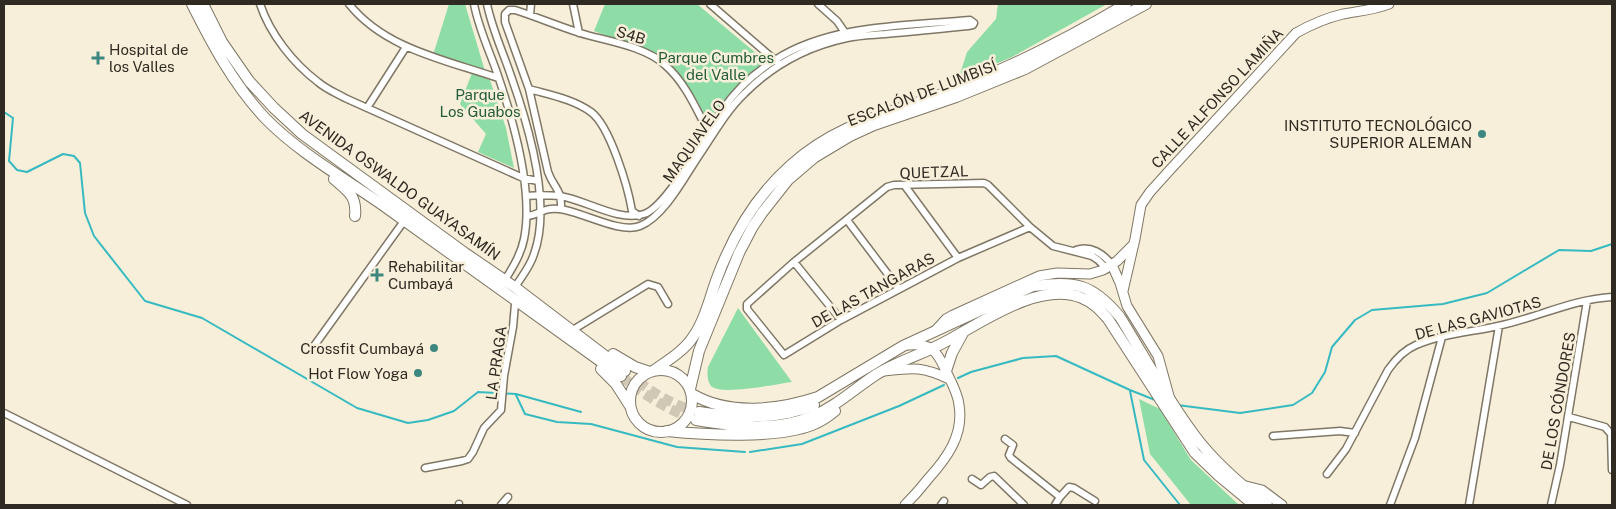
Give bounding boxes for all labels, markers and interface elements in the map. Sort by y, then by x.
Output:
street label: S4B [614,23,648,47]
street label: CALLE ALFONSO LAMIÑA [1148,24,1287,171]
place label: Hospital de los Valles [109,41,189,75]
park label: Parque Cumbres del Valle [658,49,774,83]
marker: Hospital de los Valles [91,51,105,65]
street label: ESCALÓN DE LUMBISÍ [845,55,1000,129]
park label: Parque Los Guabos [440,86,520,120]
street label: MAQUIAVELO [659,96,729,186]
street label: AVENIDA OSWALDO GUAYASAMÍN [296,106,504,264]
place label: INSTITUTO TECNOLÓGICO SUPERIOR ALEMAN [1284,116,1472,151]
marker: INSTITUTO TECNOLÓGICO SUPERIOR ALEMAN [1476,128,1488,140]
street label: QUETZAL [899,162,969,182]
street label: DE LAS TANGARAS [808,249,938,331]
place label: Rehabilitar Cumbayá [388,258,464,292]
marker: Rehabilitar Cumbayá [370,268,384,282]
street label: DE LAS GAVIOTAS [1413,293,1543,343]
street label: LA PRAGA [482,324,510,401]
street label: DE LOS CÓNDORES [1536,330,1579,471]
place label: Crossfit Cumbayá [300,340,424,357]
marker: Crossfit Cumbayá [428,342,440,354]
place label: Hot Flow Yoga [308,365,408,382]
marker: Hot Flow Yoga [412,367,424,379]

